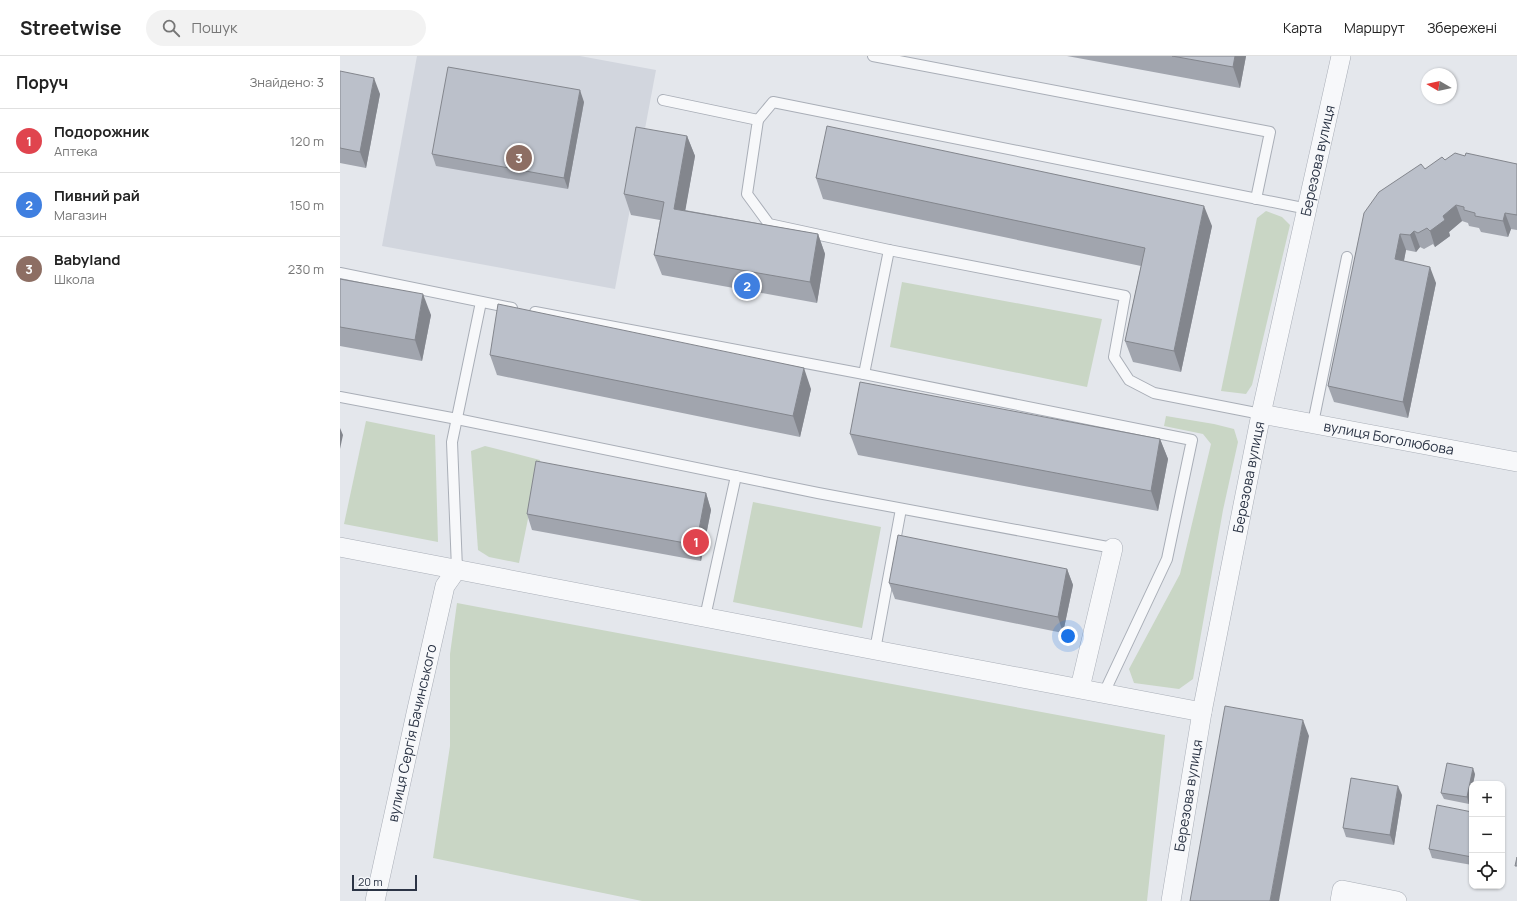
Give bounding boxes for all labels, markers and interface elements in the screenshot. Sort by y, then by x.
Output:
search box [146,10,426,46]
text: Streetwise [20,15,122,41]
icon: search [160,17,182,39]
text: Пошук [192,17,238,38]
text: Карта [1283,18,1322,37]
text: Маршрут [1344,18,1405,37]
text: Збережені [1427,18,1497,37]
north arrow [1421,68,1457,104]
text: Поруч [16,71,68,94]
text: Знайдено: 3 [250,73,324,91]
street label: Березова вулиця [1296,103,1339,218]
text: Подорожник [54,121,149,142]
text: 1 [26,132,32,150]
text: 120 m [290,132,324,150]
text: Аптека [54,142,98,160]
pin: 3 [506,143,532,173]
text: Пивний рай [54,185,140,206]
text: 2 [25,196,33,214]
text: 150 m [290,196,324,214]
text: Магазин [54,206,107,224]
text: Babyland [54,249,121,270]
text: 3 [25,260,33,278]
text: 230 m [288,260,324,278]
text: Школа [54,270,95,288]
pin: 2 [734,271,760,301]
street label: вулиця Боголюбова [1322,416,1456,459]
street label: Березова вулиця [1228,420,1268,534]
pin: 1 [683,527,709,557]
your location [1058,626,1078,646]
street label: вулиця Сергія Бачинського [383,642,441,824]
street label: Березова вулиця [1169,738,1206,853]
map controls [1469,781,1505,889]
button: + [1469,781,1505,817]
button: − [1469,817,1505,853]
button: locate [1469,853,1505,889]
scale bar [352,873,417,892]
text: 20 m [358,874,383,889]

